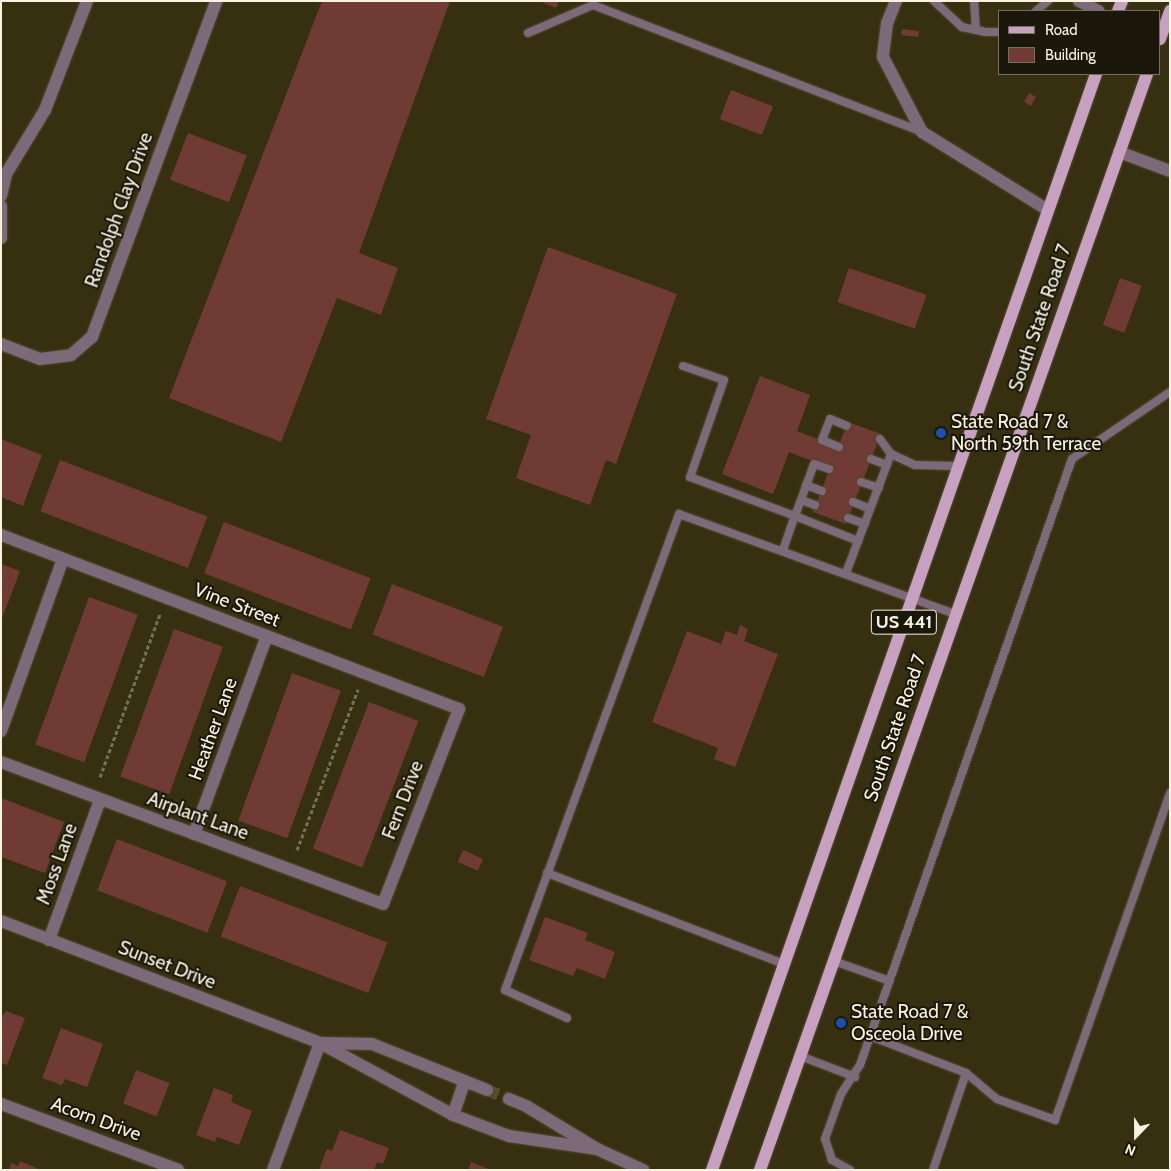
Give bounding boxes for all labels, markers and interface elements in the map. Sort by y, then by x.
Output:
legend [998,10,1161,75]
text: Road [1045,21,1078,39]
text: Building [1045,46,1096,64]
street label: Randolph Clay Drive [80,129,158,291]
street label: South State Road 7 [1004,241,1076,395]
place label: State Road 7 & North 59th Terrace [951,411,1101,455]
marker: State Road 7 & North 59th Terrace [935,427,947,439]
street label: Vine Street [191,578,283,632]
road number: US 441 [870,606,938,638]
street label: South State Road 7 [859,651,931,805]
street label: Heather Lane [184,675,242,783]
street label: Fern Drive [378,757,428,843]
street label: Airplant Lane [144,787,252,845]
street label: Moss Lane [32,820,82,908]
street label: Sunset Drive [115,936,219,994]
place label: State Road 7 & Osceola Drive [851,1001,968,1045]
marker: State Road 7 & Osceola Drive [835,1017,847,1029]
street label: Acorn Drive [48,1092,144,1146]
north arrow [1111,1111,1161,1161]
text: N [1122,1140,1138,1160]

